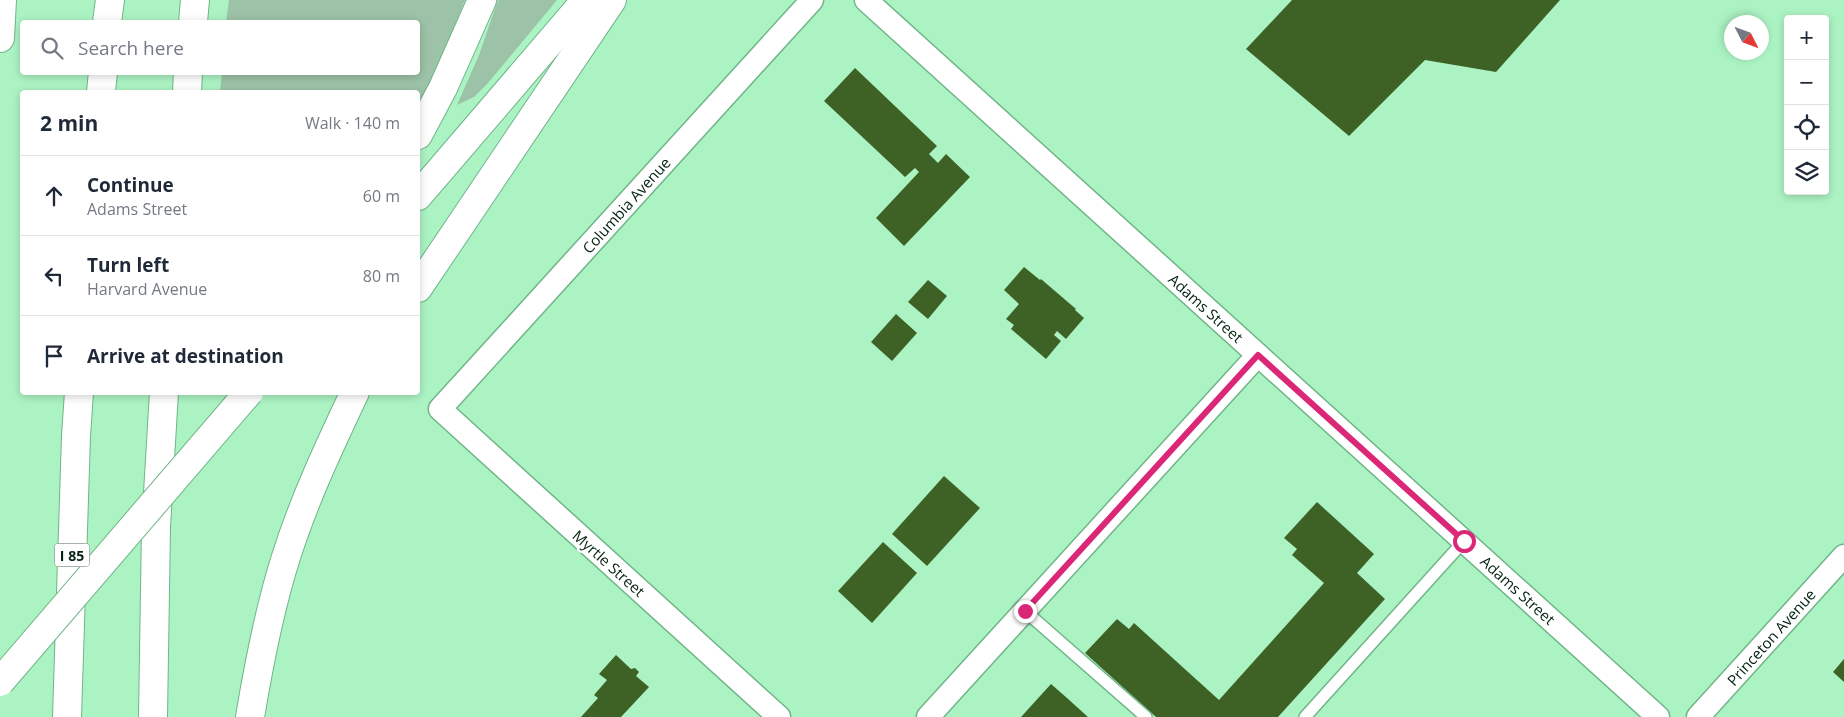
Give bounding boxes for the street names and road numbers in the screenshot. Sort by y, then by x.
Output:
street label: Columbia Avenue [577,153,675,257]
street label: Adams Street [1164,269,1248,347]
street label: Myrtle Street [569,525,649,601]
road number: I 85 [54,544,90,566]
street label: Adams Street [1476,551,1560,629]
street label: Princeton Avenue [1722,584,1820,690]

